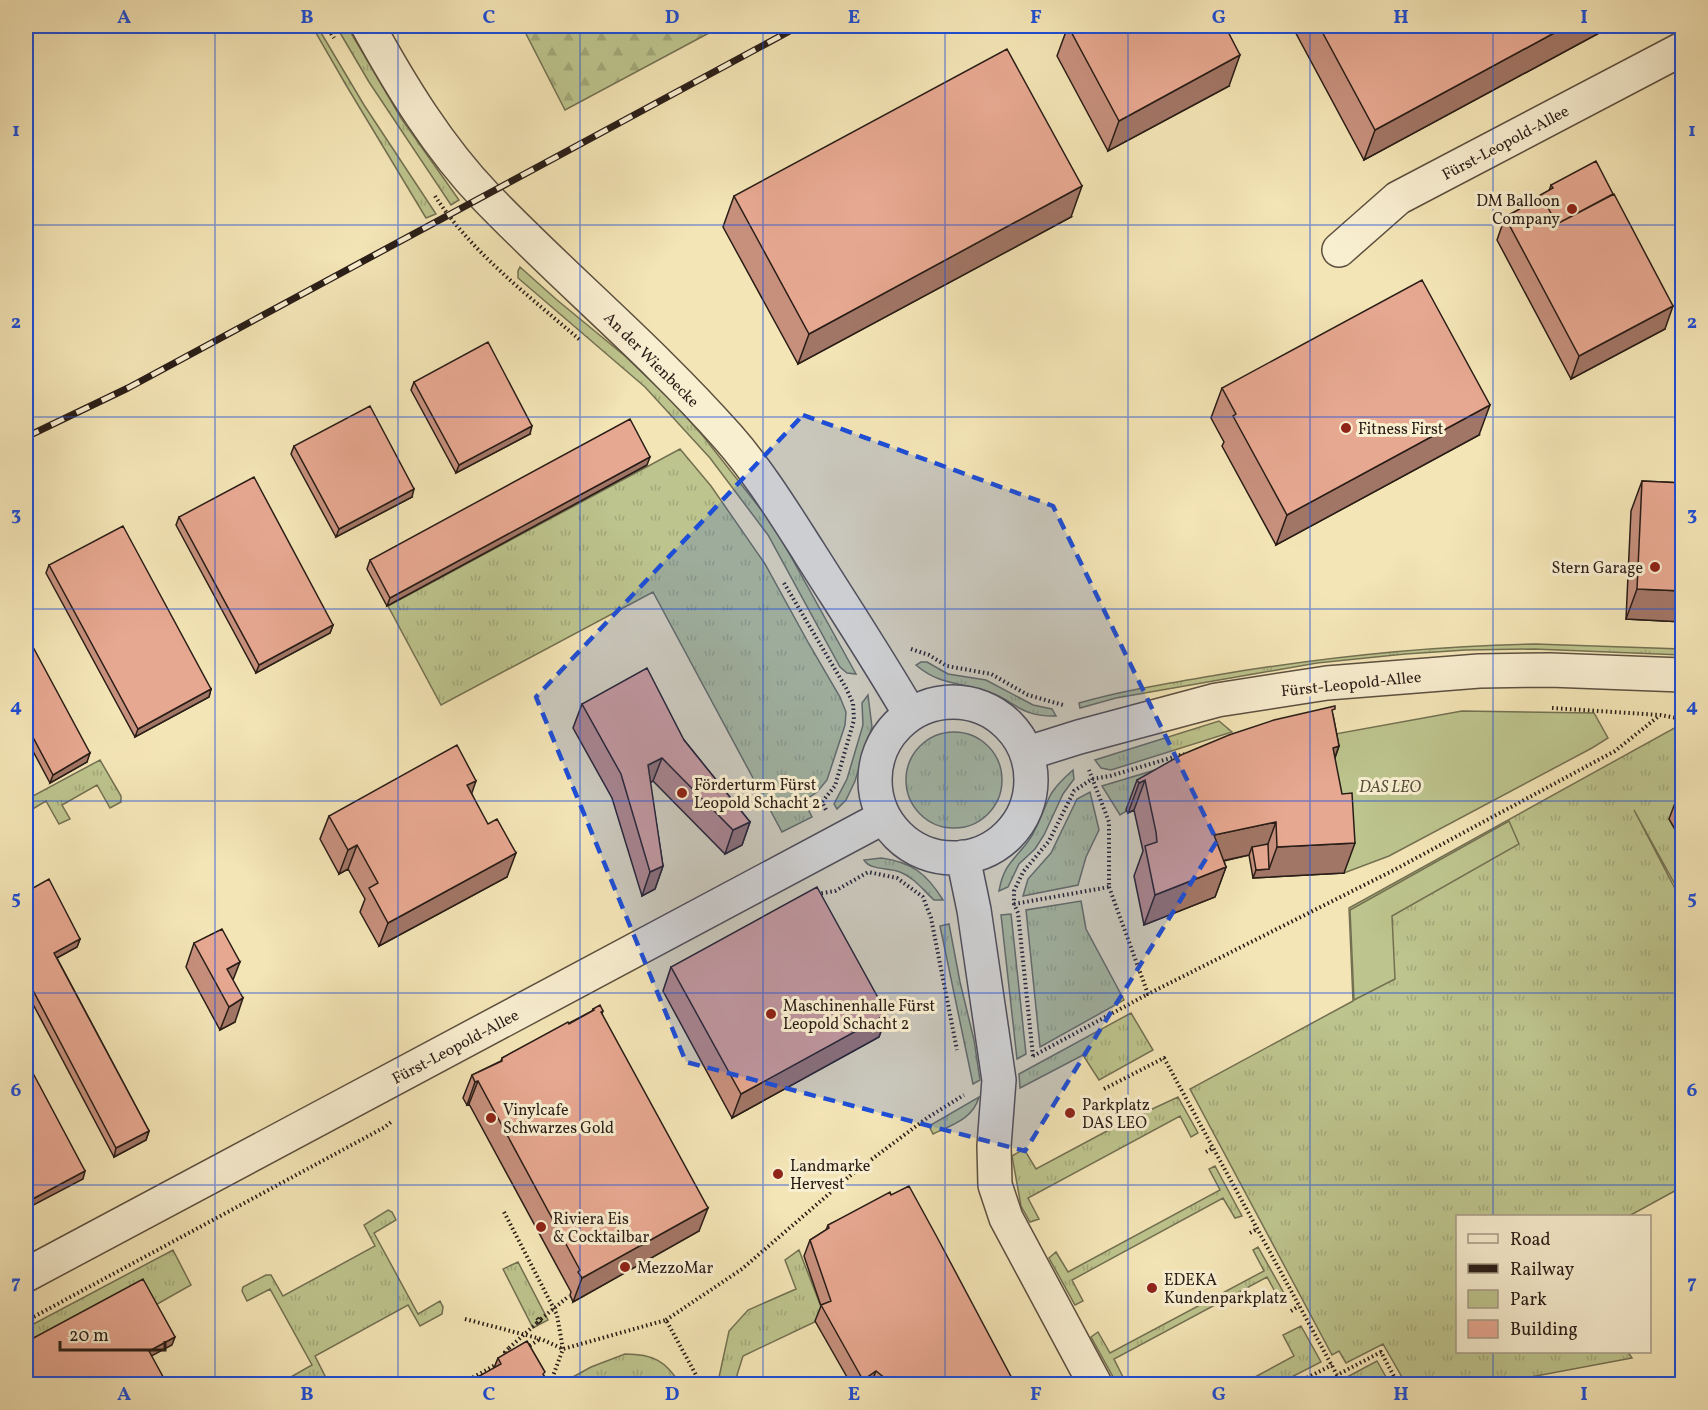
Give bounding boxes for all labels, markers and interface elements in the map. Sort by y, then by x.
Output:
text: A [117,4,131,32]
text: B [300,4,314,32]
text: C [483,4,496,32]
text: D [665,4,679,32]
text: E [848,4,860,32]
text: F [1030,4,1042,32]
text: G [1212,4,1226,32]
text: H [1393,4,1409,32]
text: I [1580,4,1588,32]
street label: Fürst-Leopold-Allee [1439,101,1573,187]
text: 1 [12,117,20,145]
text: 1 [1688,117,1696,145]
place label: DM Balloon Company [1476,191,1560,231]
marker: DM Balloon Company [1565,202,1579,216]
street label: An der Wienbecke [598,308,703,413]
text: 2 [11,309,21,337]
text: 2 [1687,309,1697,337]
place label: Fitness First [1358,419,1444,441]
marker: Fitness First [1339,421,1353,435]
text: 3 [11,501,21,529]
text: 3 [1687,501,1697,529]
place label: Stern Garage [1552,558,1643,580]
marker: Stern Garage [1648,560,1662,574]
street label: Fürst-Leopold-Allee [1280,667,1422,703]
text: 4 [10,693,22,721]
text: 4 [1686,693,1698,721]
place label: Förderturm Fürst Leopold Schacht 2 [694,775,820,815]
park label: DAS LEO [1359,777,1421,799]
marker: Förderturm Fürst Leopold Schacht 2 [675,786,689,800]
text: 5 [11,885,21,913]
text: 5 [1687,885,1697,913]
place label: Maschinenhalle Fürst Leopold Schacht 2 [783,996,936,1036]
street label: Fürst-Leopold-Allee [389,1005,523,1091]
marker: Maschinenhalle Fürst Leopold Schacht 2 [764,1007,778,1021]
text: 6 [11,1077,22,1105]
text: 6 [1687,1077,1698,1105]
place label: Parkplatz DAS LEO [1082,1095,1150,1135]
place label: Vinylcafe Schwarzes Gold [503,1100,614,1140]
marker: Parkplatz DAS LEO [1063,1106,1077,1120]
marker: Vinylcafe Schwarzes Gold [484,1111,498,1125]
place label: Landmarke Hervest [790,1156,870,1196]
marker: Landmarke Hervest [771,1167,785,1181]
place label: Riviera Eis & Cocktailbar [553,1209,649,1249]
legend [1456,1215,1651,1353]
marker: Riviera Eis & Cocktailbar [534,1220,548,1234]
text: Road [1510,1228,1551,1253]
place label: MezzoMar [637,1258,714,1280]
text: Railway [1510,1258,1574,1283]
marker: MezzoMar [618,1260,632,1274]
text: 7 [11,1269,21,1297]
text: 7 [1687,1269,1697,1297]
place label: EDEKA Kundenparkplatz [1164,1270,1287,1310]
marker: EDEKA Kundenparkplatz [1145,1281,1159,1295]
text: Park [1510,1288,1547,1313]
scale bar [60,1314,165,1352]
text: Building [1510,1318,1578,1343]
text: 20 m [69,1324,109,1349]
text: A [117,1381,131,1409]
text: B [300,1381,314,1409]
text: C [483,1381,496,1409]
text: D [665,1381,679,1409]
text: E [848,1381,860,1409]
text: F [1030,1381,1042,1409]
text: G [1212,1381,1226,1409]
text: H [1393,1381,1409,1409]
text: I [1580,1381,1588,1409]

